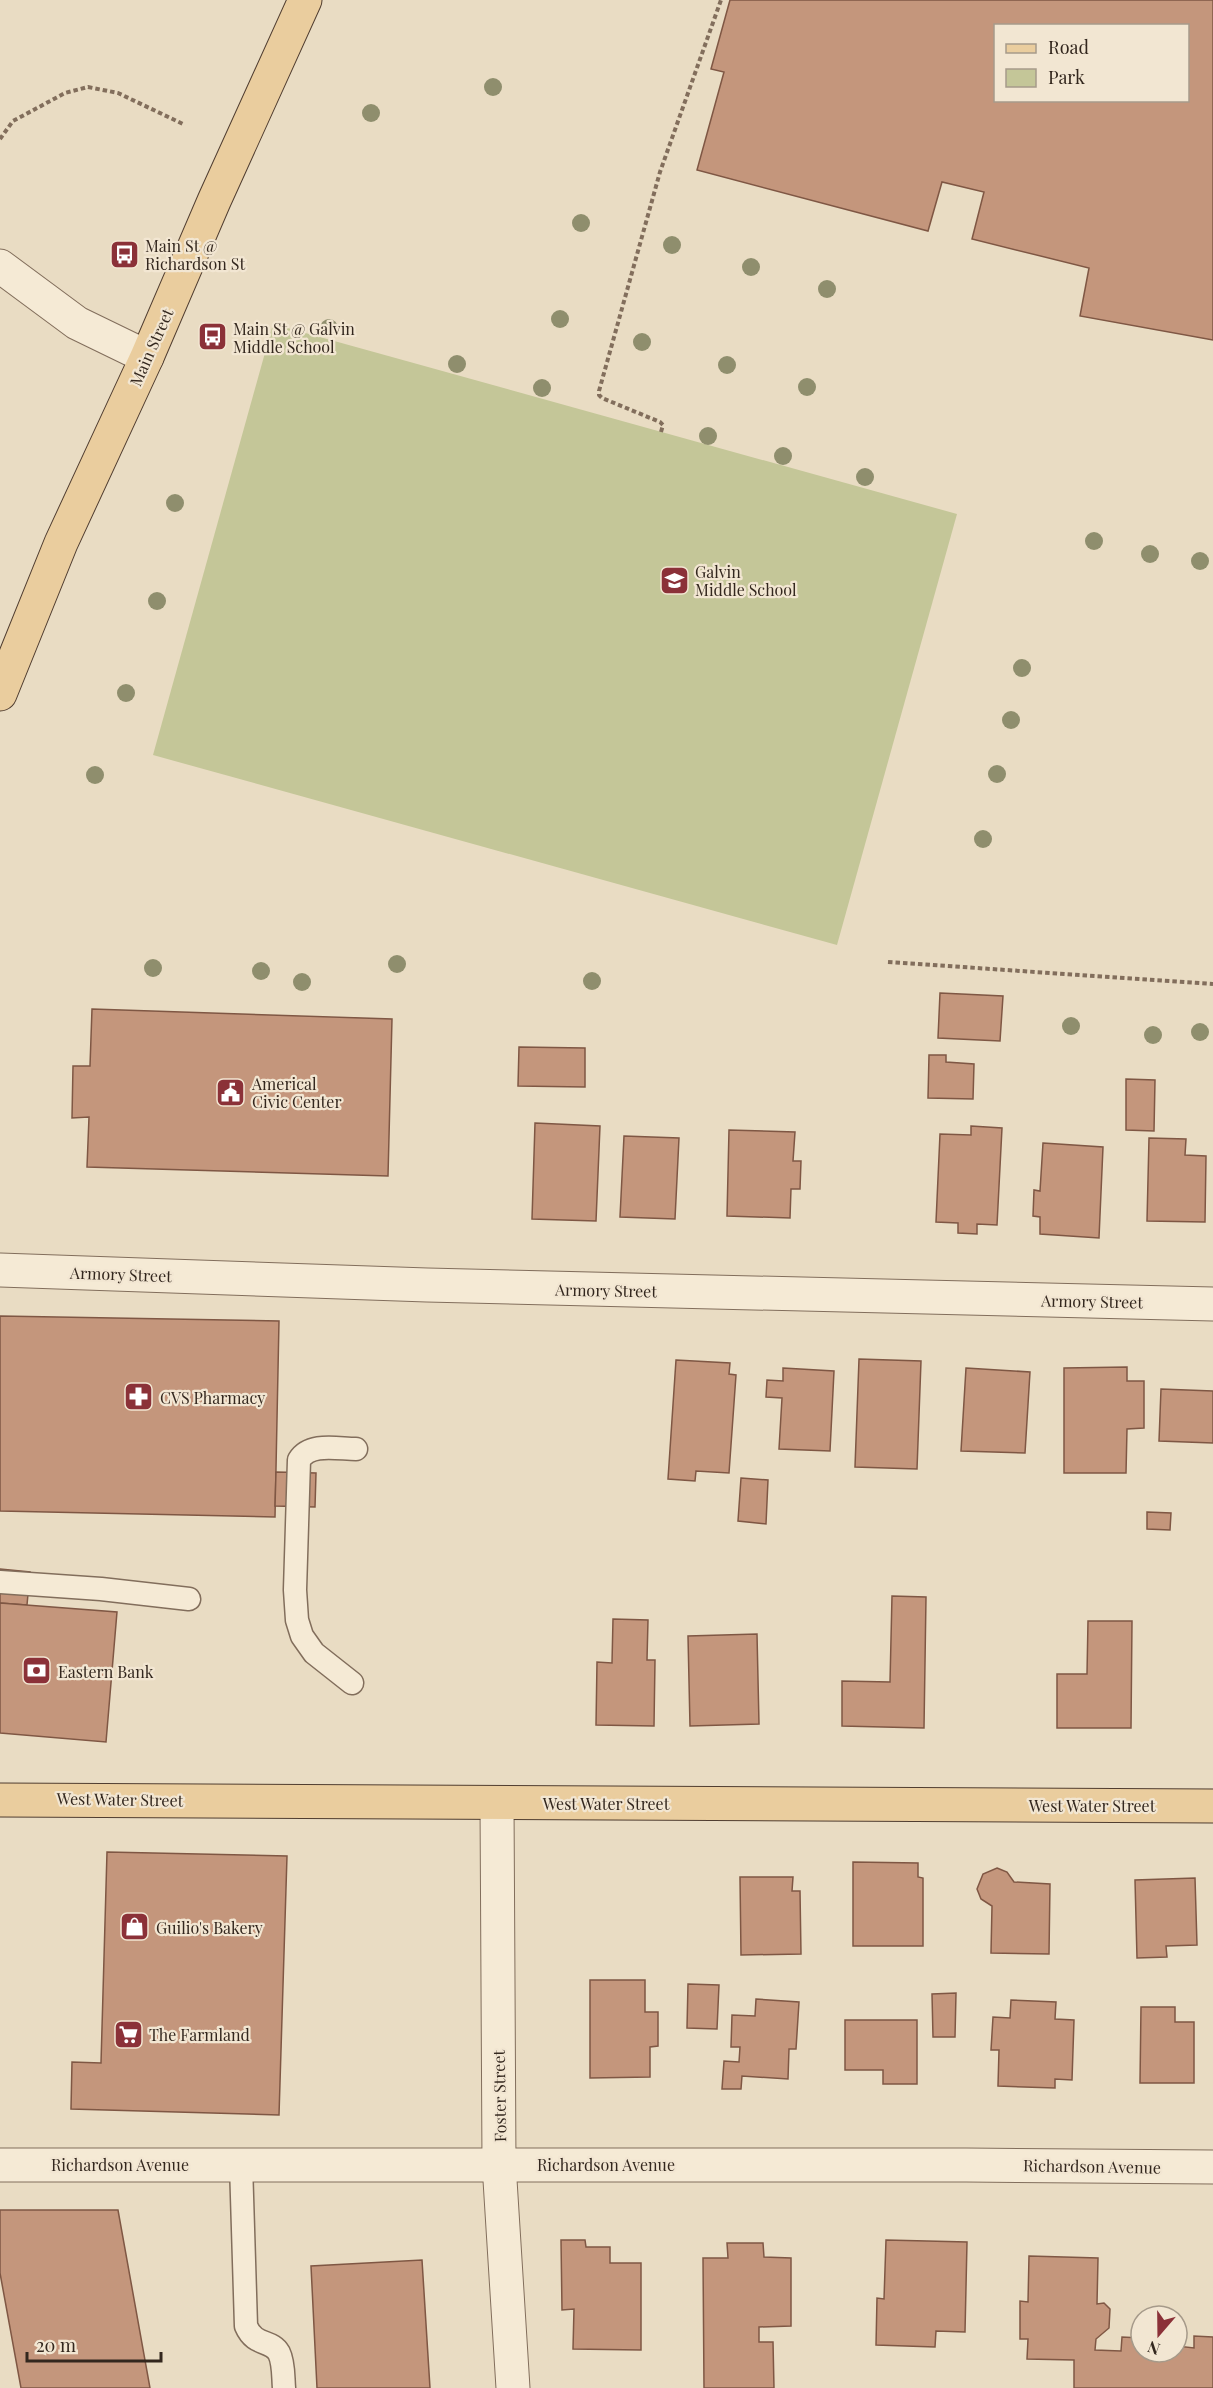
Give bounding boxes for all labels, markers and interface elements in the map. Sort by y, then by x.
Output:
legend [994,24,1189,102]
text: Road [1048,35,1089,59]
text: Park [1048,65,1085,89]
place label: Main St @ Richardson St [145,235,245,274]
bus stop icon: Main St @ Richardson St [108,238,140,270]
street label: Main Street [125,305,178,389]
place label: Main St @ Galvin Middle School [233,318,355,357]
bus stop icon: Main St @ Galvin Middle School [196,321,228,353]
place label: Galvin Middle School [695,561,797,600]
school or university icon: Galvin Middle School [658,564,690,596]
place label: Americal Civic Center [251,1073,342,1112]
public building icon: Americal Civic Center [215,1076,247,1108]
street label: Armory Street [69,1262,173,1286]
street label: Armory Street [554,1279,657,1301]
street label: Armory Street [1040,1290,1143,1312]
pharmacy icon: CVS Pharmacy [123,1381,155,1413]
place label: CVS Pharmacy [160,1387,265,1408]
bank icon: Eastern Bank [21,1655,53,1687]
place label: Eastern Bank [58,1661,154,1682]
street label: West Water Street [56,1787,184,1811]
street label: West Water Street [542,1793,670,1814]
street label: West Water Street [1028,1795,1156,1816]
shop icon: Guilio's Bakery [119,1911,151,1943]
place label: Guilio's Bakery [156,1917,263,1938]
supermarket icon: The Farmland [112,2018,144,2050]
place label: The Farmland [149,2024,250,2045]
street label: Foster Street [488,2049,510,2142]
street label: Richardson Avenue [51,2154,189,2175]
street label: Richardson Avenue [537,2154,675,2175]
street label: Richardson Avenue [1023,2154,1161,2178]
north arrow [1129,2304,1189,2364]
scale bar [27,2325,160,2363]
text: 20 m [36,2333,76,2357]
text: N [1144,2337,1163,2360]

